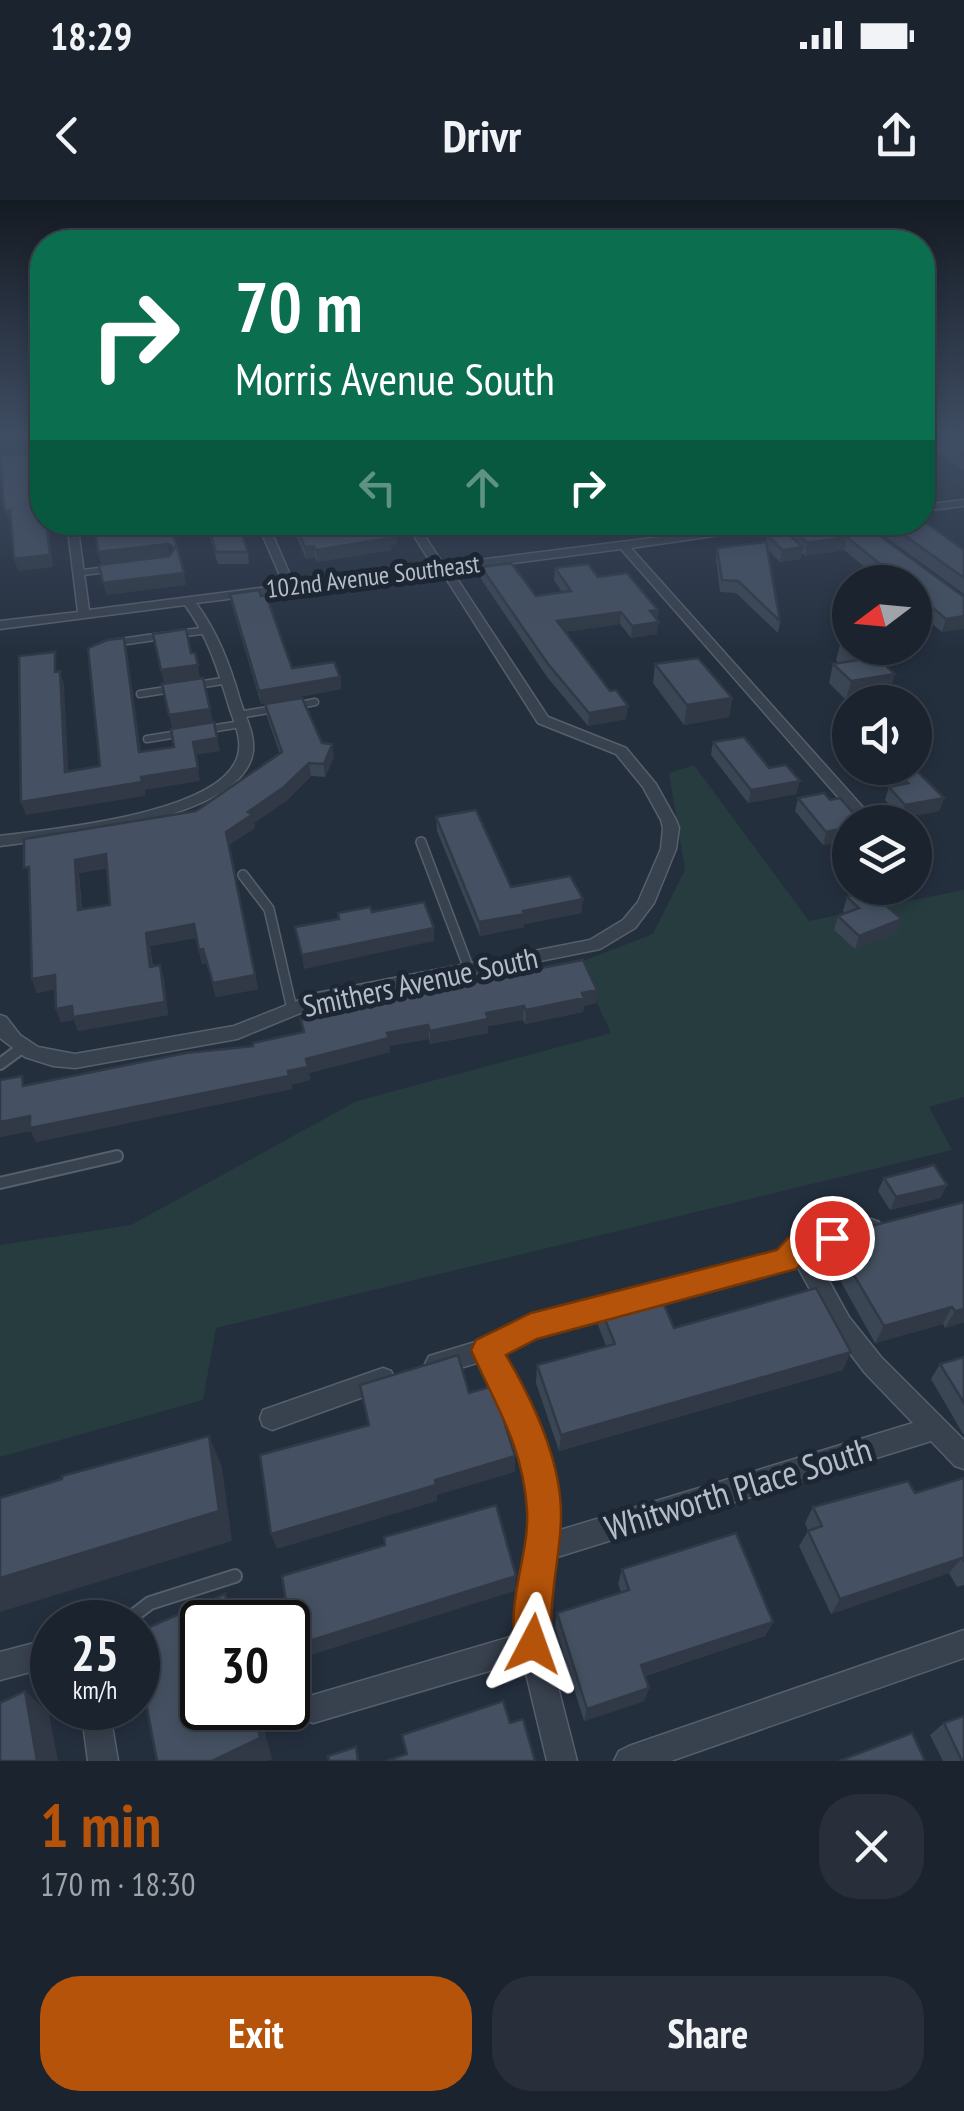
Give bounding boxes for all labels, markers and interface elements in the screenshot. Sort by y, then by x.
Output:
text: 18:29 [50,11,132,60]
text: Drivr [443,106,521,164]
icon: back [40,108,95,163]
icon: share [869,108,924,163]
text: 70 m [235,261,363,351]
icon: right [70,270,200,400]
text: Morris Avenue South [235,349,555,407]
icon: left [350,460,405,515]
icon: ahead [455,460,510,515]
icon: right [560,460,615,515]
street label: 102nd Avenue Southeast [265,547,482,605]
north arrow [832,565,932,665]
map controls [832,565,932,905]
button: sound [832,685,932,785]
button: layers [832,805,932,905]
street label: Smithers Avenue South [299,937,541,1025]
pin [790,1196,875,1281]
icon: arrive [805,1211,860,1266]
street label: Whitworth Place South [599,1426,877,1550]
position arrow [481,1592,585,1696]
speed limit sign: 30 [180,1600,310,1730]
text: 25 [71,1620,119,1685]
text: km/h [73,1674,117,1706]
text: 1 min [40,1786,161,1864]
button: close [819,1794,924,1899]
text: 170 m · 18:30 [40,1863,195,1905]
button: Exit [40,1976,472,2091]
button: Share [492,1976,924,2091]

